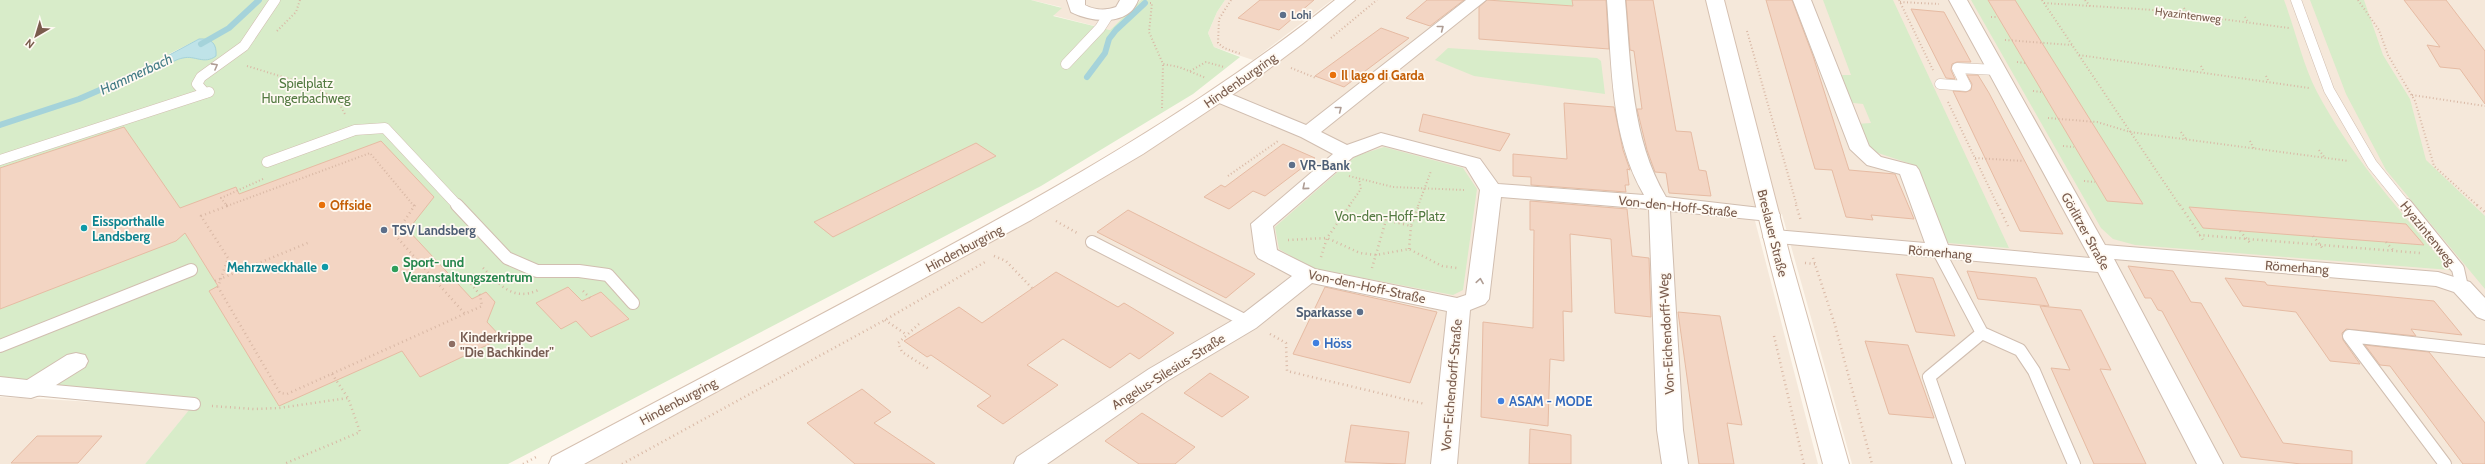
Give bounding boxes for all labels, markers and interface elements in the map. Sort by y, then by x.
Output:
street label: Hyazintenweg [2154,4,2222,26]
place label: Lohi [1291,8,1311,22]
marker: Lohi [1278,10,1288,20]
north arrow [16,16,56,56]
one-way arrow [1436,26,1443,33]
text: N [22,36,37,52]
water label: Hammerbach [97,49,175,99]
street label: Hindenburgring [1200,49,1280,111]
one-way arrow [211,63,218,71]
place label: Il lago di Garda [1341,67,1425,83]
marker: Il lago di Garda [1328,70,1338,80]
park label: Spielplatz Hungerbachweg [261,75,351,106]
one-way arrow [1334,107,1341,114]
place label: VR-Bank [1300,157,1350,173]
marker: VR-Bank [1287,160,1297,170]
one-way arrow [1303,182,1310,189]
street label: Breslauer Straße [1754,188,1792,279]
street label: Görlitzer Straße [2058,190,2114,273]
street label: Von-den-Hoff-Straße [1618,192,1739,220]
place label: Offside [330,197,372,213]
street label: Hyazintenweg [2397,197,2459,269]
marker: Offside [317,200,327,210]
park label: Von-den-Hoff-Platz [1335,208,1445,224]
place label: Eissporthalle Landsberg [92,213,165,244]
street label: Hindenburgring [923,221,1006,275]
place label: TSV Landsberg [392,222,476,238]
marker: Eissporthalle Landsberg [79,223,89,233]
marker: TSV Landsberg [379,225,389,235]
street label: Römerhang [1907,241,1973,263]
place label: Sport- und Veranstaltungszentrum [403,254,533,285]
street label: Römerhang [2265,257,2330,277]
place label: Mehrzweckhalle [227,259,317,275]
marker: Mehrzweckhalle [320,262,330,272]
marker: Sport- und Veranstaltungszentrum [390,264,400,274]
street label: Von-den-Hoff-Straße [1307,266,1427,306]
street label: Von-Eichendorff-Weg [1655,273,1677,395]
one-way arrow [1475,278,1483,284]
place label: Sparkasse [1296,304,1352,320]
marker: Sparkasse [1355,307,1365,317]
street label: Von-Eichendorff-Straße [1437,318,1465,452]
place label: Kinderkrippe "Die Bachkinder" [460,329,554,360]
street label: Angelus-Silesius-Straße [1108,329,1228,412]
place label: Höss [1324,335,1352,351]
marker: Höss [1311,338,1321,348]
marker: Kinderkrippe "Die Bachkinder" [447,339,457,349]
street label: Hindenburgring [637,374,720,428]
place label: ASAM - MODE [1509,393,1592,409]
marker: ASAM - MODE [1496,396,1506,406]

